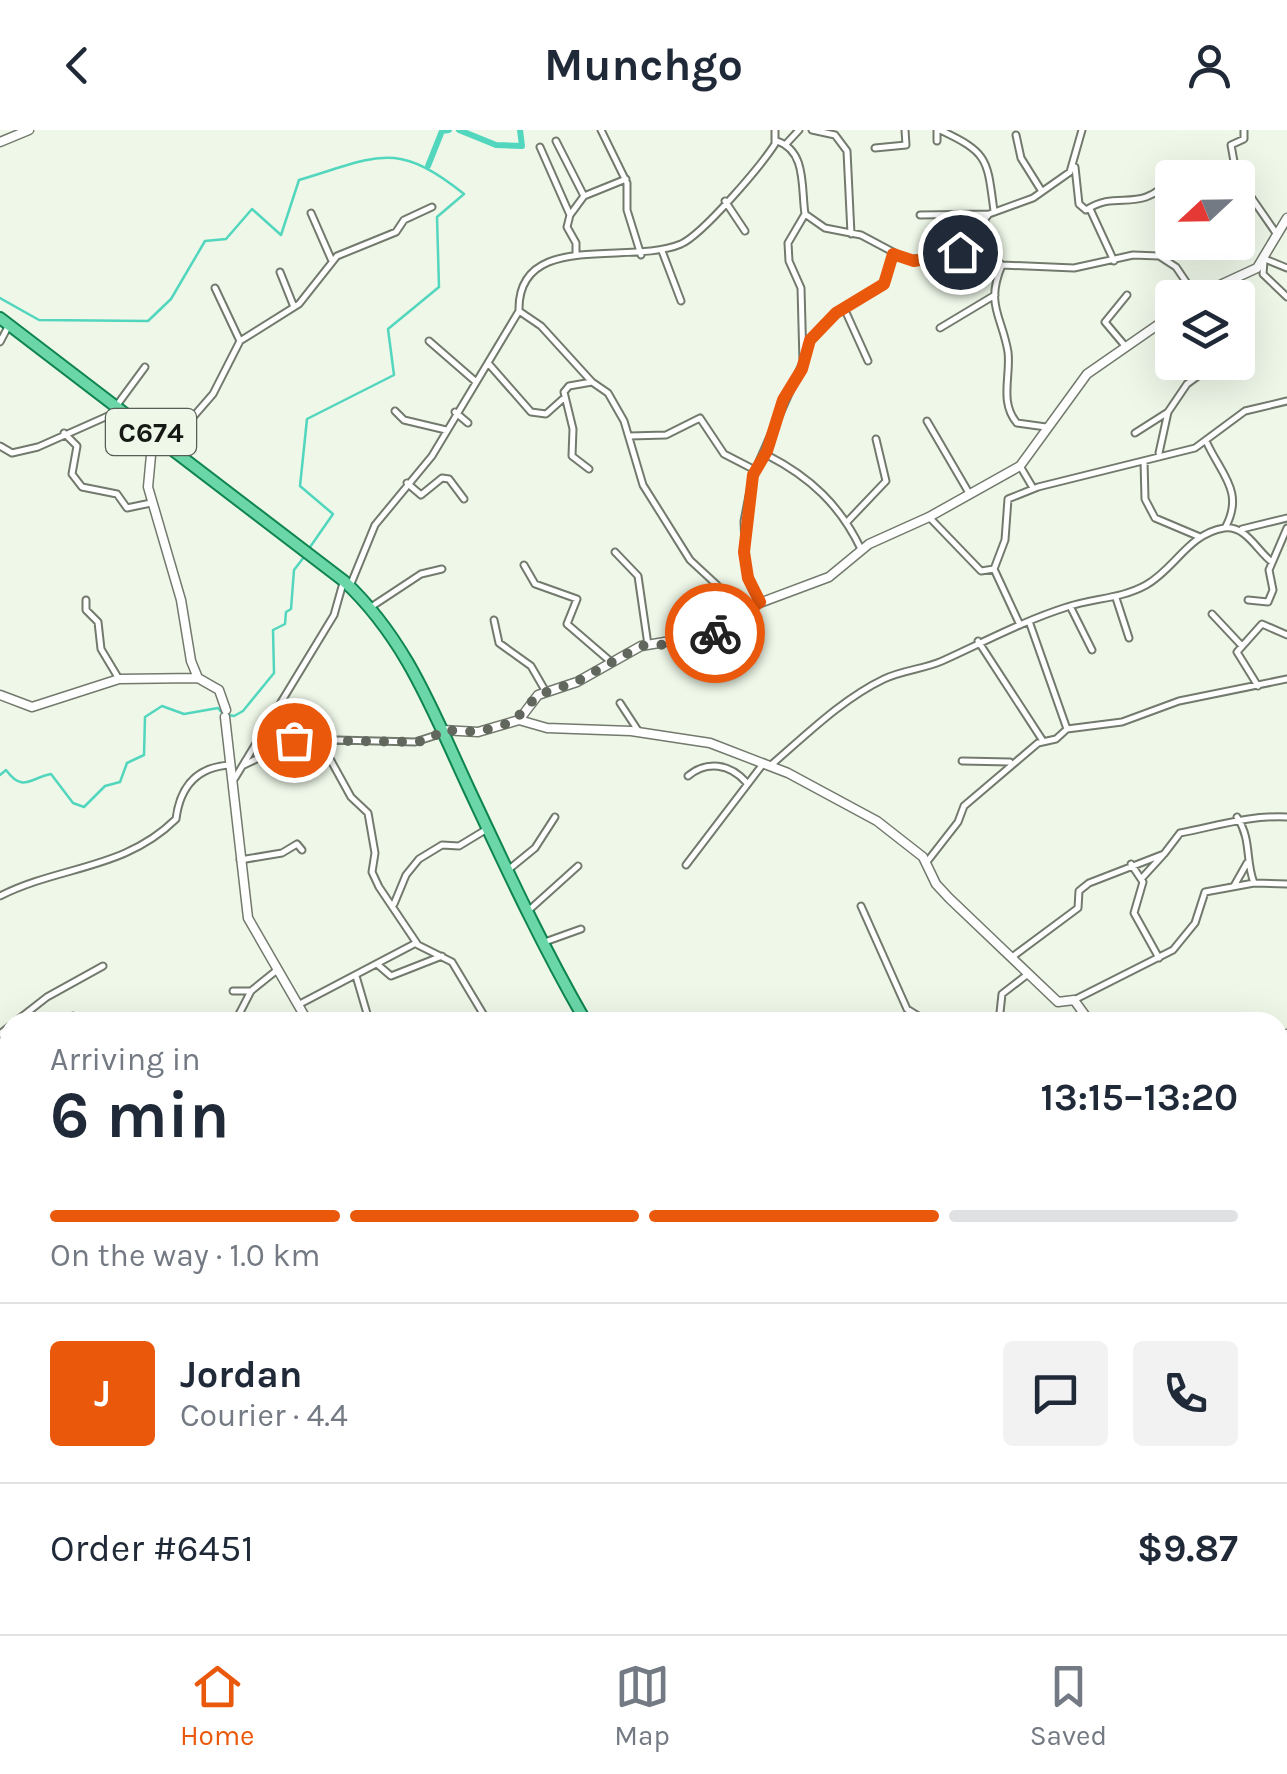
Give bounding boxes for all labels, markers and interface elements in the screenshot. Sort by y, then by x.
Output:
icon: back [50,38,105,93]
icon: person [1182,38,1237,93]
text: Munchgo [544,39,743,91]
north arrow [1155,160,1255,260]
map controls [1155,160,1255,380]
pin [918,210,1003,295]
icon: home [933,225,988,280]
button: layers [1155,280,1255,380]
road number: C674 [106,409,196,455]
courier [665,583,765,683]
icon: bike [688,606,743,661]
pin [252,698,337,783]
icon: bag [267,713,322,768]
text: Arriving in [50,1041,201,1078]
text: 13:15–13:20 [1041,1075,1238,1120]
text: 6 min [50,1077,229,1153]
text: On the way · 1.0 km [50,1237,320,1274]
button: chat [1003,1341,1108,1446]
button: phone [1133,1341,1238,1446]
text: Jordan [180,1352,303,1397]
text: J [94,1371,111,1416]
text: Courier · 4.4 [180,1397,348,1434]
text: Order #6451 [50,1526,254,1571]
text: $9.87 [1137,1526,1238,1571]
tab: Home [180,1659,255,1752]
tab: Map [614,1659,670,1752]
tab: Saved [1030,1659,1107,1752]

